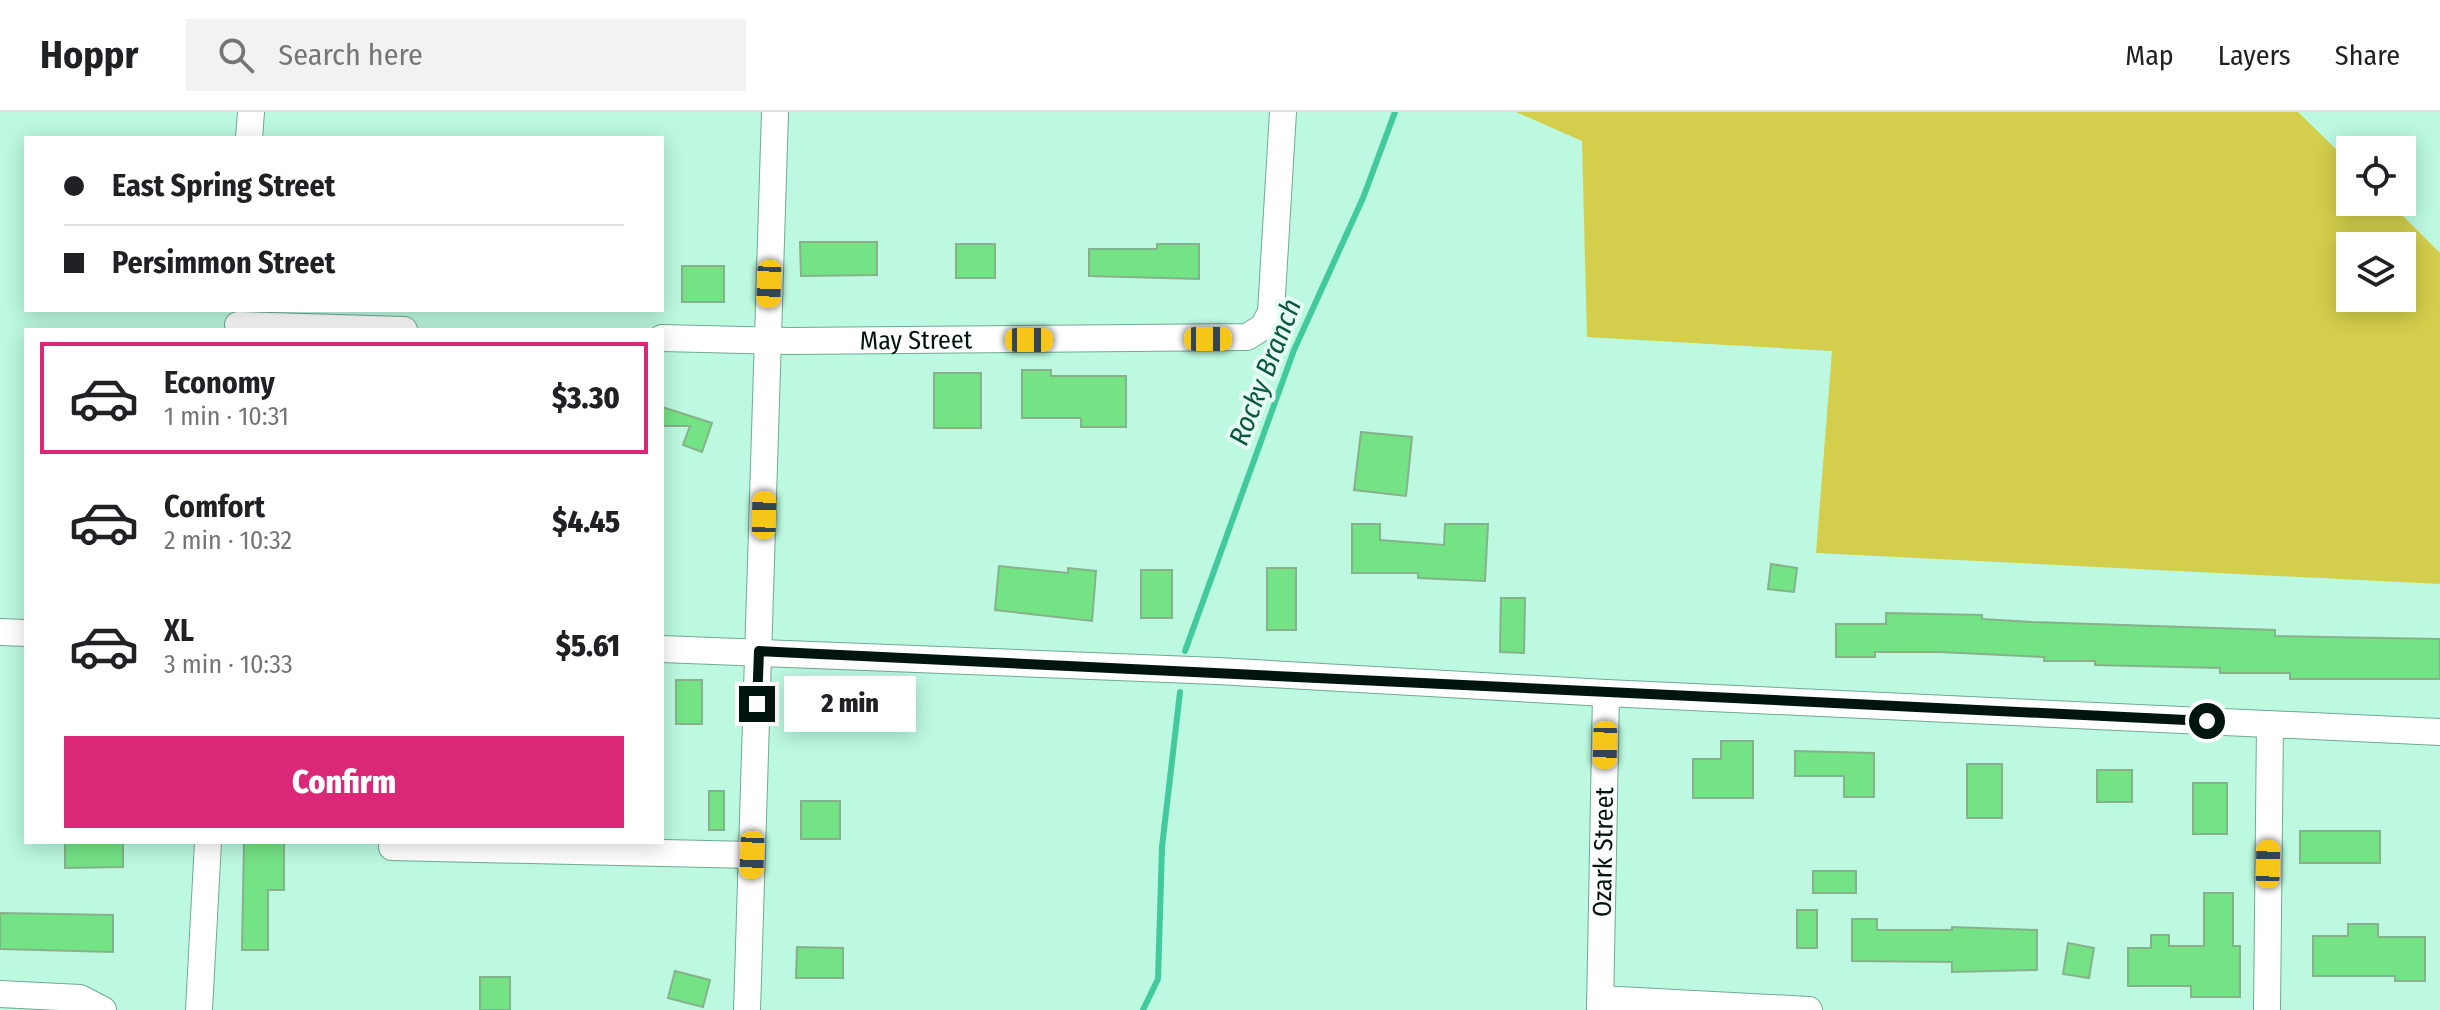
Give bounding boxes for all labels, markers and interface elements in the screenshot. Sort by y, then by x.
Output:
search box [186,19,746,91]
text: Hoppr [40,32,138,78]
icon: search [214,33,258,77]
text: Search here [278,37,423,73]
text: Map [2125,39,2174,72]
text: Layers [2218,39,2291,72]
text: Share [2335,39,2400,72]
map controls [2336,136,2416,312]
button: locate [2336,136,2416,216]
text: East Spring Street [112,168,335,204]
button: layers [2336,232,2416,312]
text: Persimmon Street [112,245,335,281]
car [756,260,782,308]
water label: Rocky Branch [1222,294,1308,450]
street label: May Street [860,324,973,356]
car [1184,327,1232,351]
car [1005,328,1053,352]
icon: car [68,362,140,434]
text: Economy [164,365,275,401]
text: $3.30 [552,380,620,416]
text: 1 min · 10:31 [164,401,289,432]
icon: car [68,486,140,558]
text: Comfort [164,489,265,525]
car [752,491,776,539]
text: $4.45 [552,504,620,540]
text: 2 min · 10:32 [164,525,292,556]
icon: car [68,610,140,682]
text: XL [164,613,194,649]
text: $5.61 [556,628,620,664]
text: 3 min · 10:33 [164,649,293,680]
callout: 2 min [785,676,917,732]
route end [739,686,775,722]
text: 2 min [821,688,879,719]
route start [2189,703,2225,739]
car [1593,721,1617,769]
button: Confirm [64,736,624,828]
street label: Ozark Street [1586,786,1620,917]
car [739,831,765,879]
car [2256,840,2280,888]

